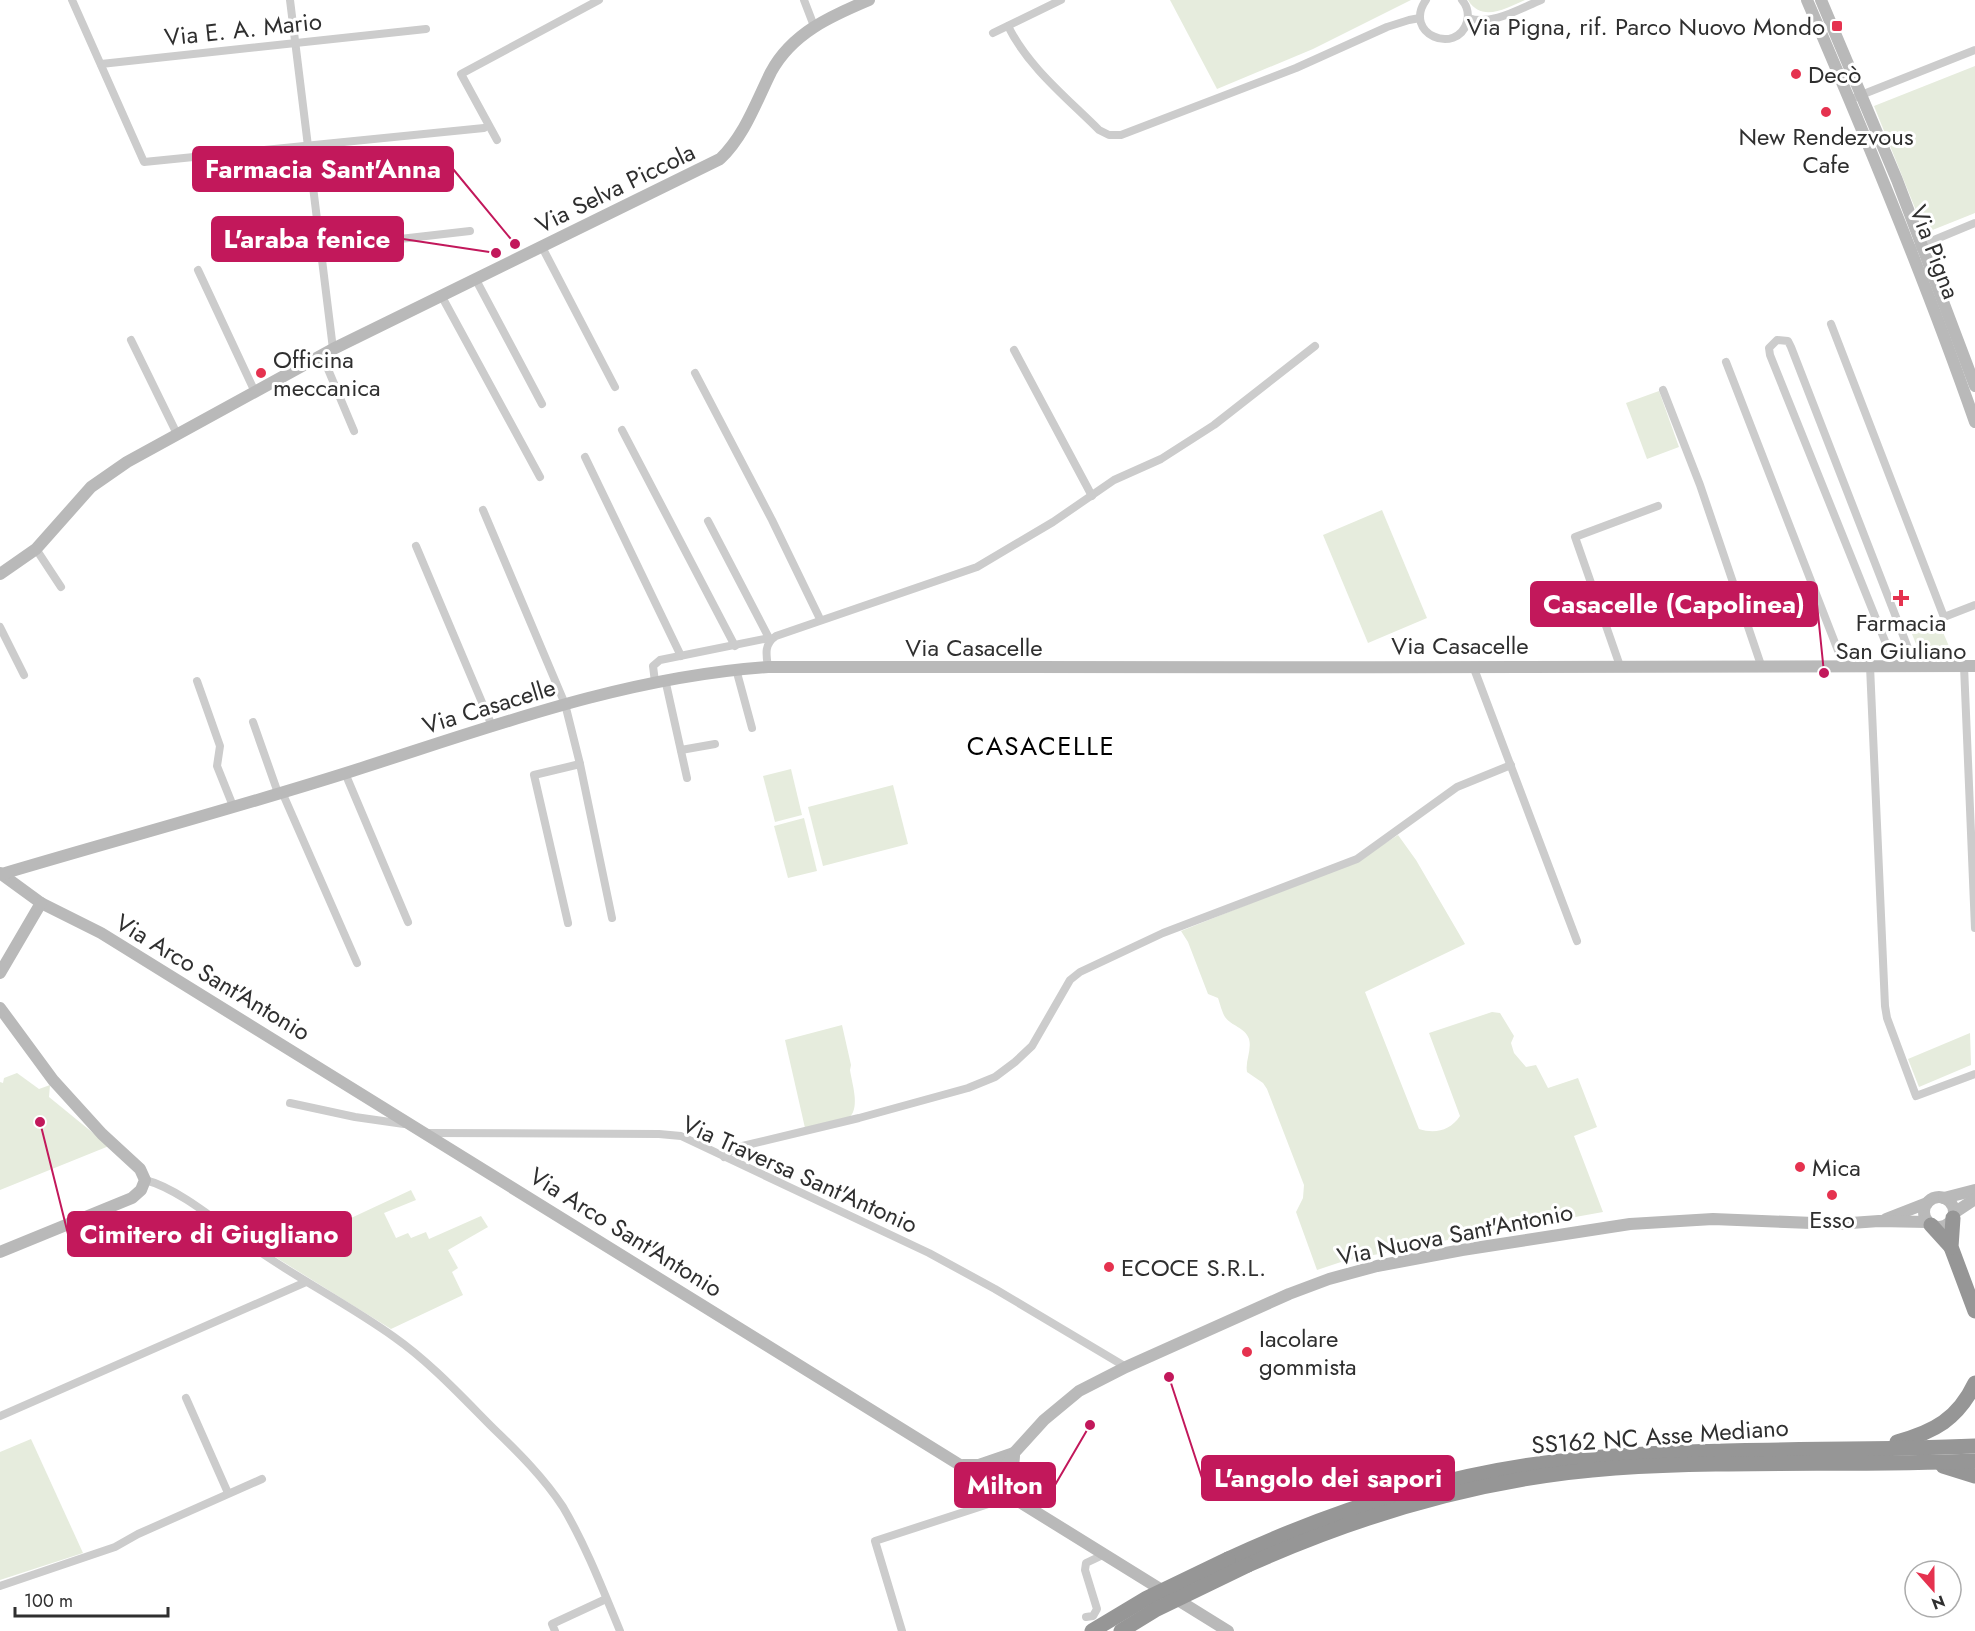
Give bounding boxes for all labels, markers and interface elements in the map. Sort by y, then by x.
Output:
street label: Via E. A. Mario [163,3,323,55]
place label: Via Pigna, rif. Parco Nuovo Mondo [1467,9,1825,44]
marker: Via Pigna, rif. Parco Nuovo Mondo [1830,19,1844,33]
place label: Decò [1808,57,1861,92]
marker: Decò [1789,67,1803,81]
marker: New Rendezvous Cafe [1819,105,1833,119]
place label: New Rendezvous Cafe [1738,119,1914,182]
street label: Via Selva Piccola [529,134,701,242]
callout: Farmacia Sant'Anna [193,147,453,191]
text: Farmacia Sant'Anna [205,150,441,188]
street label: Via Pigna [1901,200,1969,304]
callout: L'araba fenice [212,217,403,261]
text: L'araba fenice [223,220,391,258]
place label: Officina meccanica [273,342,380,405]
marker: Officina meccanica [254,366,268,380]
callout: Casacelle (Capolinea) [1531,582,1817,626]
text: Casacelle (Capolinea) [1543,585,1805,623]
marker: Farmacia San Giuliano [1894,591,1908,605]
place label: Farmacia San Giuliano [1836,605,1966,668]
street label: Via Casacelle [1391,628,1529,663]
street label: Via Casacelle [905,630,1043,665]
street label: Via Casacelle [418,669,560,743]
district label: CASACELLE [967,727,1115,765]
street label: Via Arco Sant'Antonio [109,905,317,1049]
street label: Via Traversa Sant'Antonio [677,1106,923,1242]
place label: Mica [1812,1150,1861,1185]
street label: Via Arco Sant'Antonio [523,1158,729,1306]
marker: Mica [1793,1160,1807,1174]
marker: Esso [1825,1188,1839,1202]
street label: Via Nuova Sant'Antonio [1334,1194,1576,1274]
place label: Esso [1809,1202,1855,1237]
callout: Cimitero di Giugliano [68,1212,351,1256]
text: Cimitero di Giugliano [79,1215,339,1253]
place label: ECOCE S.R.L. [1121,1250,1266,1285]
marker: ECOCE S.R.L. [1102,1260,1116,1274]
place label: Iacolare gommista [1259,1321,1356,1384]
marker: Iacolare gommista [1240,1345,1254,1359]
street label: SS162 NC Asse Mediano [1530,1410,1790,1462]
callout: L'angolo dei sapori [1202,1456,1454,1500]
text: L'angolo dei sapori [1214,1459,1442,1497]
callout: Milton [955,1463,1055,1507]
text: Milton [967,1466,1043,1504]
north arrow [1903,1559,1963,1619]
scale bar [15,1580,168,1618]
text: 100 m [24,1588,73,1614]
text: N [1928,1590,1948,1616]

